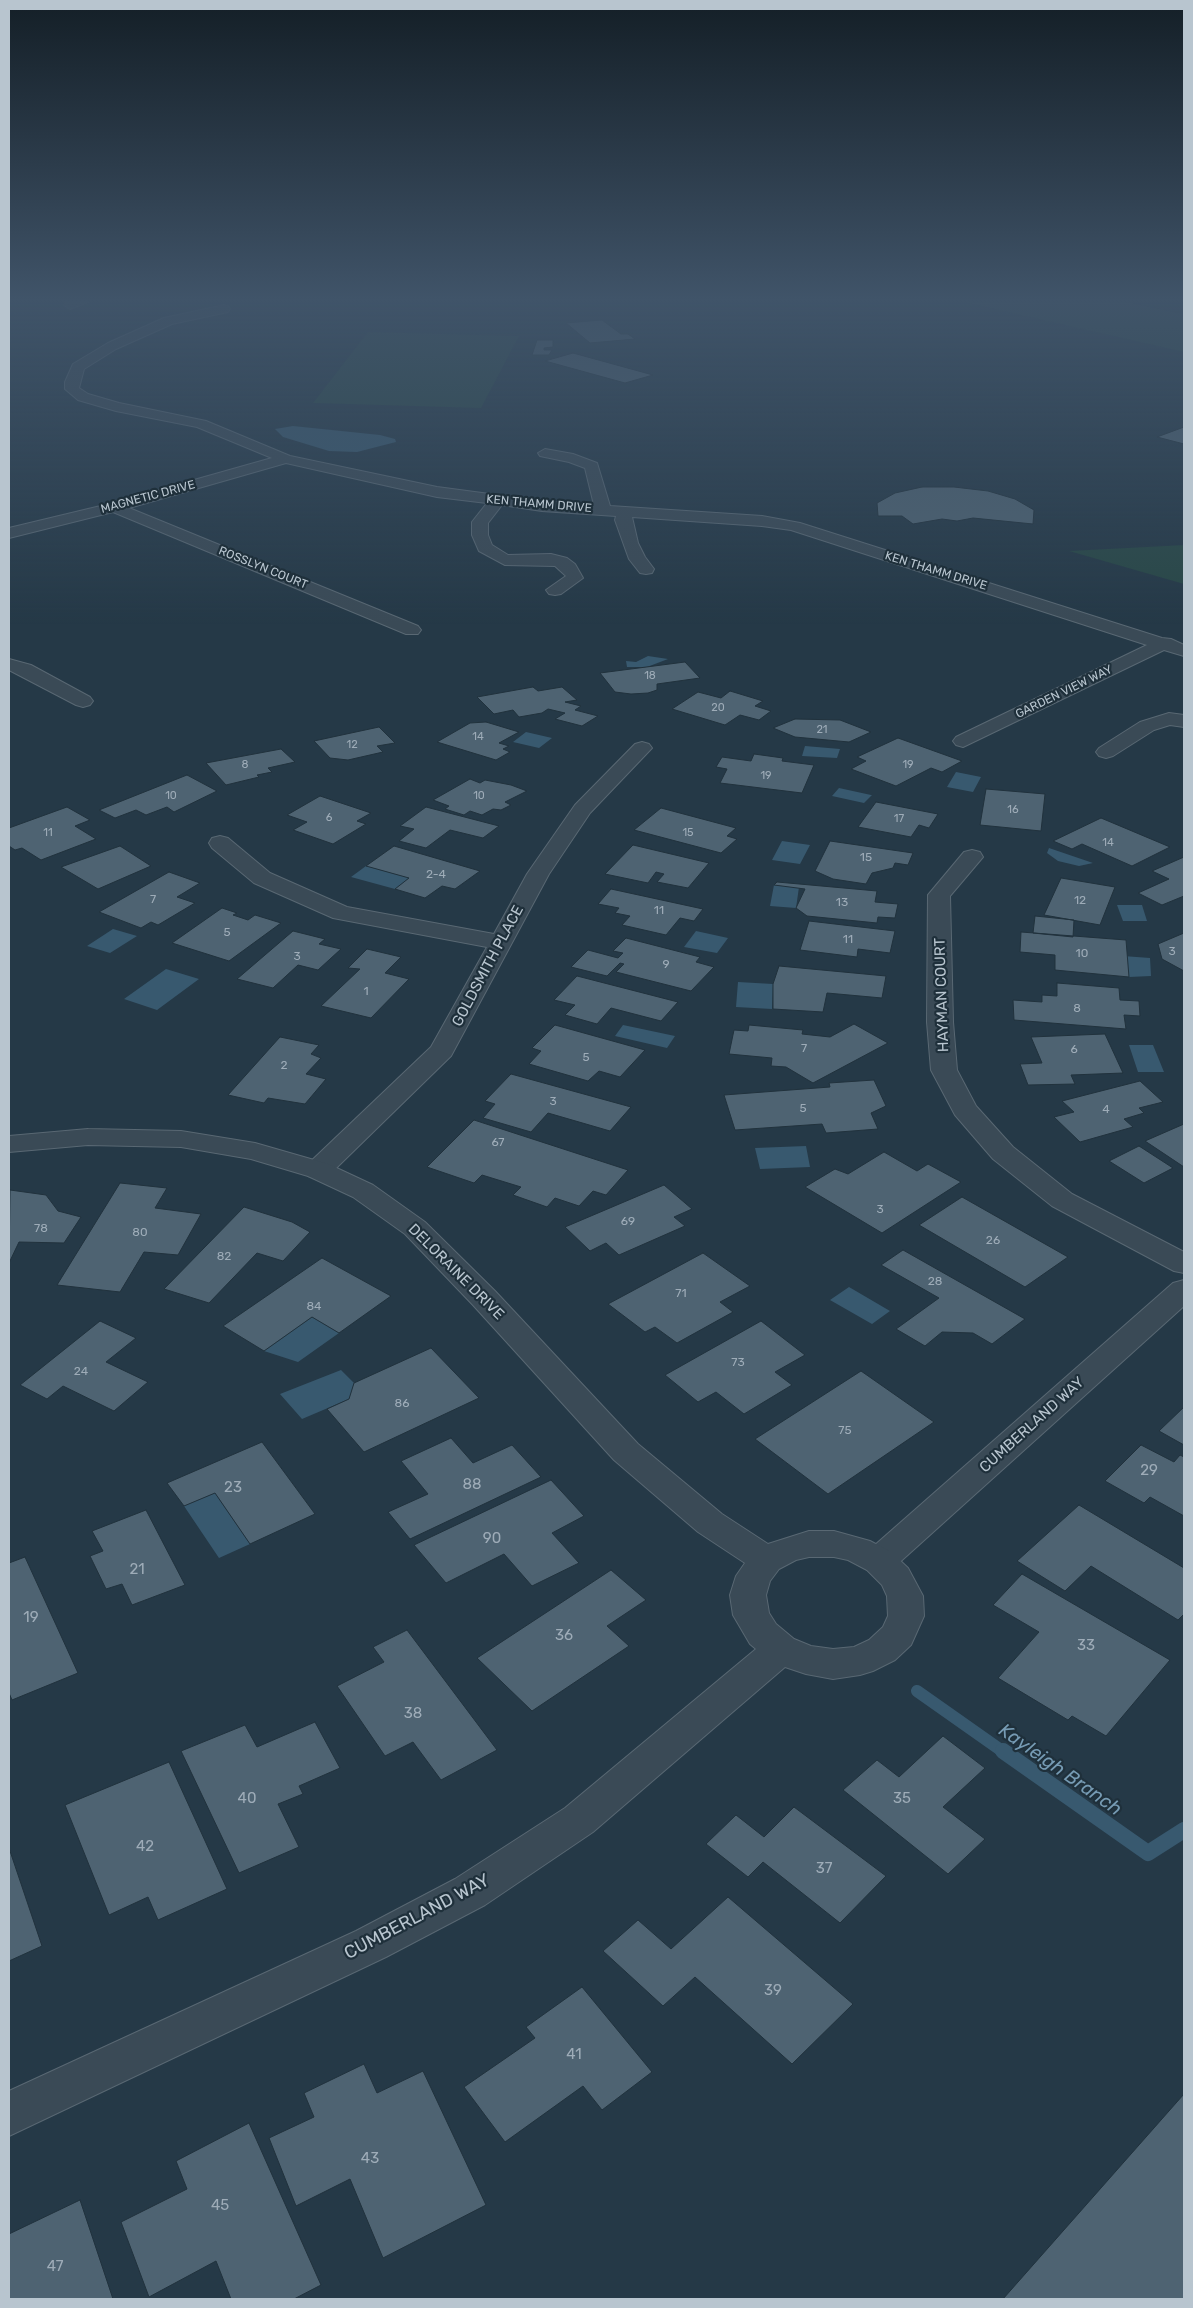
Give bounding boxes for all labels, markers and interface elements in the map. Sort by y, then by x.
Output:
street label: MAGNETIC DRIVE [99,478,197,516]
street label: KEN THAMM DRIVE [486,492,592,516]
street label: ROSSLYN COURT [216,544,310,592]
street label: KEN THAMM DRIVE [883,549,989,593]
street label: GARDEN VIEW WAY [1013,662,1115,722]
house number: 18 [644,669,656,683]
house number: 20 [711,701,725,715]
house number: 21 [816,723,828,737]
house number: 14 [472,730,484,744]
house number: 12 [346,738,358,752]
house number: 8 [242,758,248,772]
house number: 19 [902,758,914,772]
house number: 19 [760,769,772,783]
house number: 10 [165,789,177,803]
house number: 10 [473,789,485,803]
house number: 16 [1007,803,1019,817]
house number: 6 [326,811,332,825]
house number: 17 [894,812,904,826]
house number: 11 [43,826,53,840]
house number: 15 [682,826,694,840]
house number: 14 [1102,836,1114,850]
house number: 15 [860,851,872,865]
house number: 2-4 [426,868,446,882]
house number: 7 [150,893,156,907]
house number: 12 [1074,894,1086,908]
house number: 13 [836,896,848,910]
street label: GOLDSMITH PLACE [448,902,528,1030]
house number: 11 [654,904,664,918]
house number: 5 [223,926,231,940]
house number: 11 [843,933,853,947]
street label: HAYMAN COURT [931,937,953,1053]
house number: 3 [1168,945,1176,959]
house number: 10 [1076,947,1088,961]
house number: 3 [293,950,301,964]
house number: 9 [662,958,670,972]
house number: 1 [363,985,369,999]
house number: 8 [1073,1002,1081,1016]
house number: 7 [801,1042,807,1056]
house number: 6 [1070,1043,1078,1057]
house number: 5 [582,1051,590,1065]
house number: 2 [280,1059,288,1073]
house number: 3 [549,1095,557,1109]
house number: 5 [799,1102,807,1116]
house number: 4 [1102,1103,1110,1117]
house number: 67 [491,1136,505,1150]
house number: 3 [876,1203,884,1217]
house number: 69 [621,1215,635,1229]
street label: DELORAINE DRIVE [404,1220,508,1324]
house number: 78 [34,1222,48,1236]
house number: 80 [132,1226,148,1240]
house number: 26 [986,1234,1000,1248]
house number: 82 [217,1250,231,1264]
house number: 28 [928,1275,942,1289]
house number: 71 [675,1287,687,1301]
house number: 84 [306,1300,322,1314]
house number: 73 [731,1356,745,1370]
house number: 24 [74,1365,88,1379]
street label: CUMBERLAND WAY [976,1373,1088,1477]
house number: 86 [395,1397,409,1411]
house number: 75 [838,1424,852,1438]
house number: 29 [1140,1462,1158,1480]
house number: 88 [462,1476,482,1494]
house number: 23 [224,1479,242,1497]
house number: 90 [483,1530,501,1548]
house number: 21 [129,1561,145,1579]
house number: 19 [23,1609,39,1627]
house number: 36 [555,1627,573,1645]
house number: 33 [1077,1637,1095,1655]
house number: 38 [404,1705,422,1723]
water label: Kayleigh Branch [994,1719,1126,1821]
house number: 40 [238,1790,256,1808]
house number: 35 [893,1790,911,1808]
house number: 42 [136,1838,154,1856]
house number: 37 [816,1860,832,1878]
street label: CUMBERLAND WAY [341,1870,493,1964]
house number: 39 [764,1982,782,2000]
house number: 41 [566,2046,582,2064]
house number: 43 [361,2150,379,2168]
house number: 45 [211,2197,229,2215]
house number: 47 [47,2258,63,2276]

